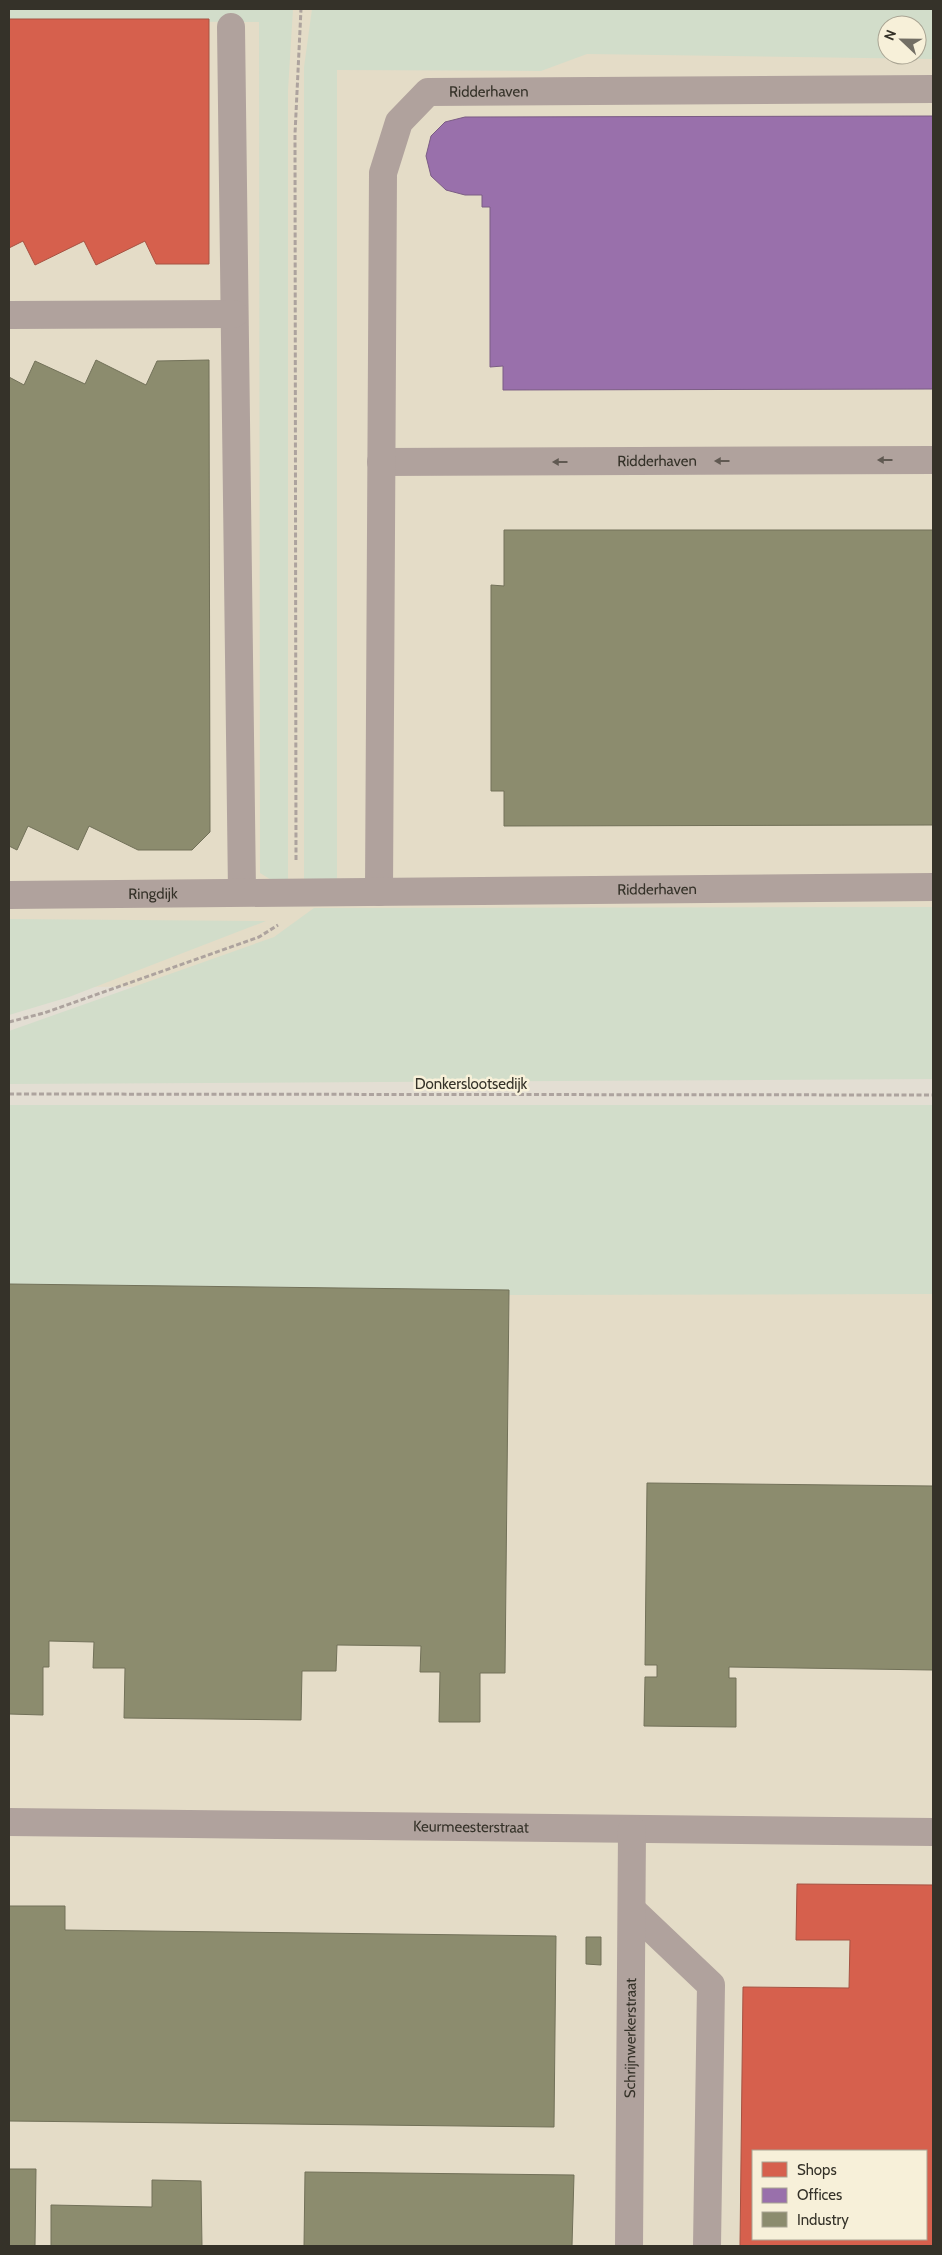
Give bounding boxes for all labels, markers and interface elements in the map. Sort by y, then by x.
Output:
north arrow [877,15,927,65]
text: N [880,27,900,43]
street label: Ridderhaven [449,82,529,101]
street label: Ridderhaven [617,452,697,470]
one-way arrow [714,457,730,465]
one-way arrow [876,457,892,465]
one-way arrow [551,458,567,466]
street label: Ridderhaven [617,880,697,899]
street label: Ringdijk [128,885,178,903]
street label: Donkerslootsedijk [415,1075,528,1093]
street label: Keurmeesterstraat [413,1817,529,1837]
street label: Schrijnwerkerstraat [621,1978,640,2098]
legend [752,2150,927,2240]
text: Shops [797,2161,837,2179]
text: Offices [797,2186,842,2204]
text: Industry [797,2211,849,2229]

